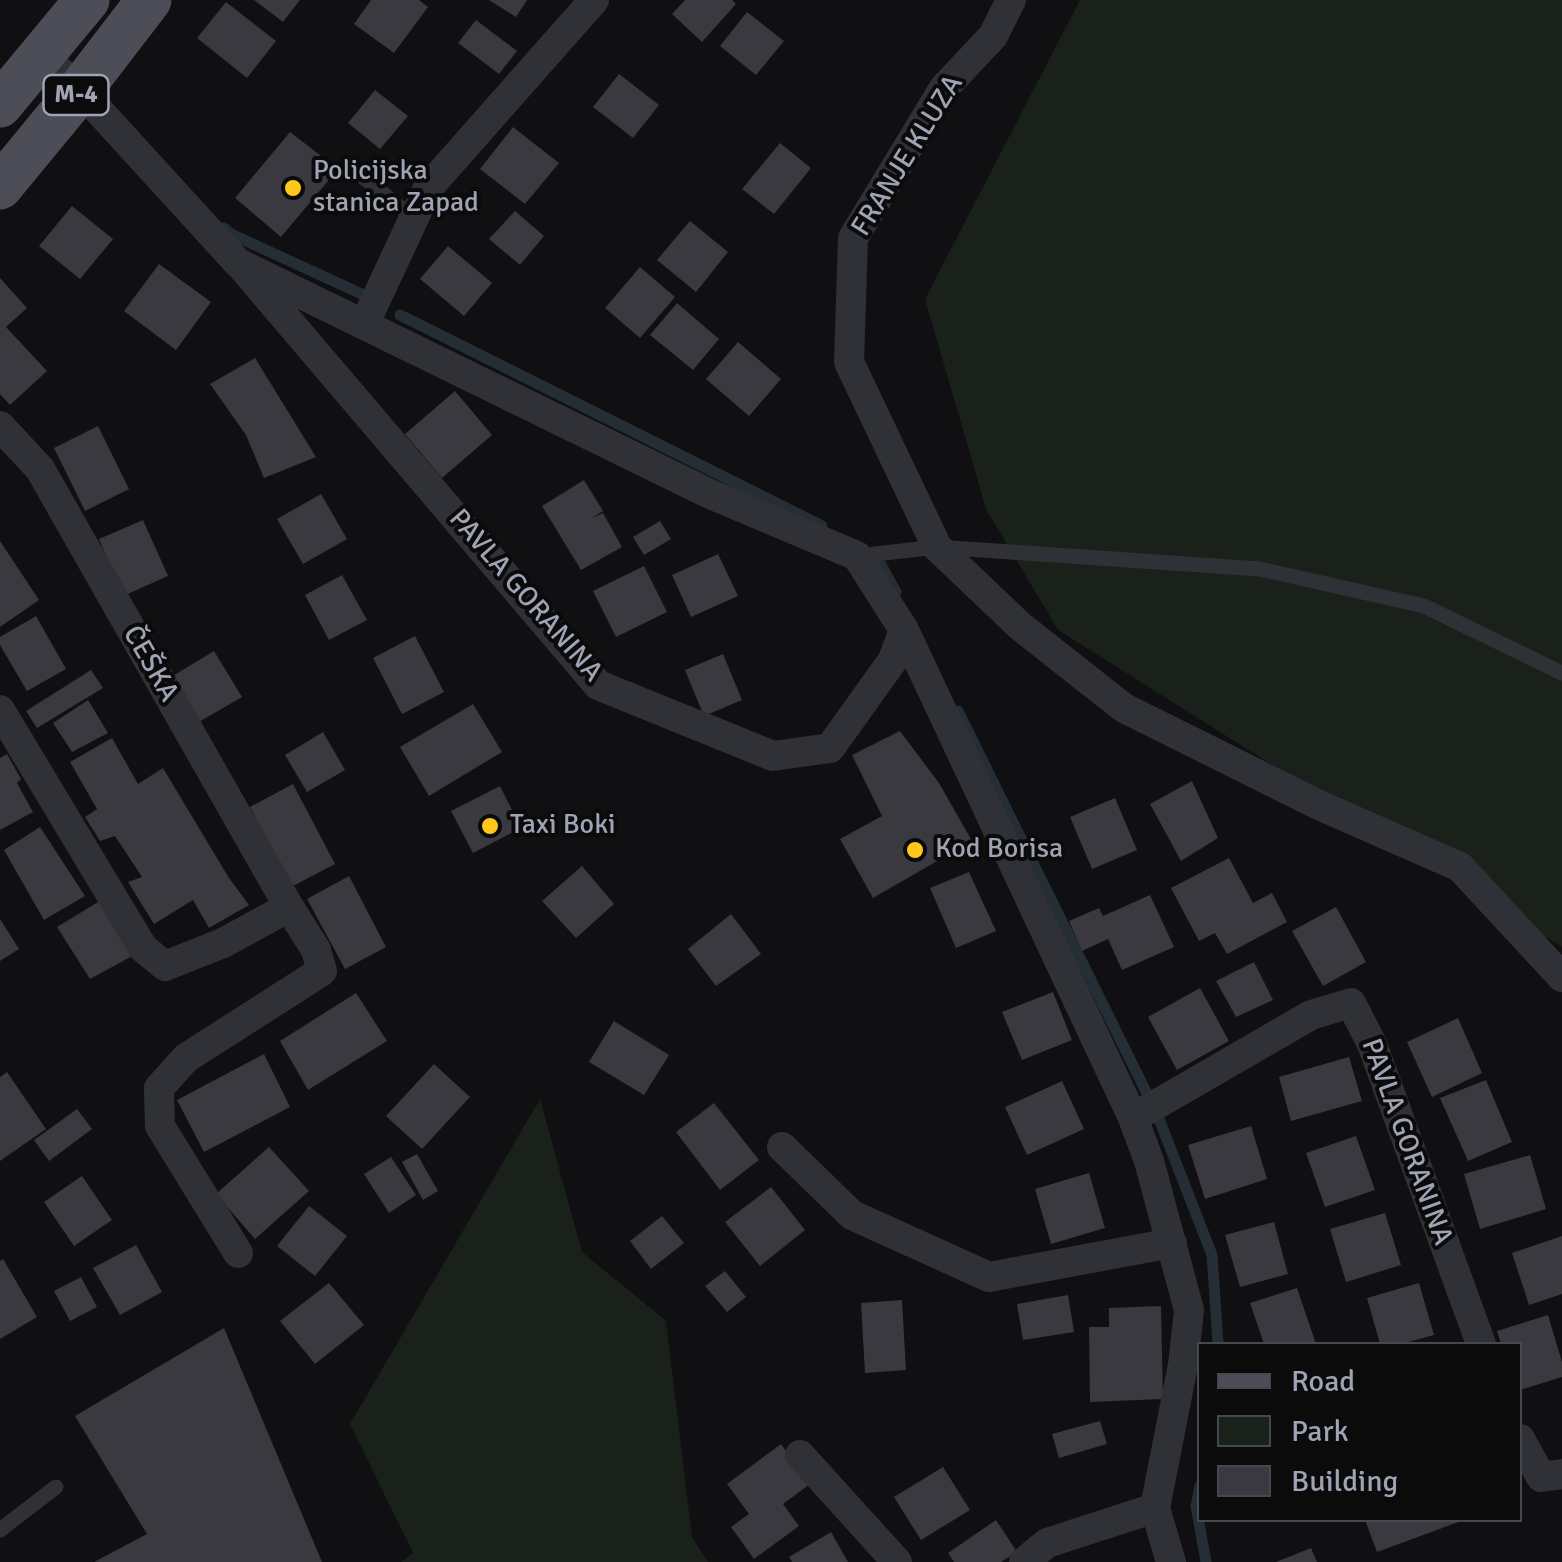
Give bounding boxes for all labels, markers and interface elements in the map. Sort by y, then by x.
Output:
street label: FRANJE KLUZA [845,69,971,243]
road number: M-4 [44,75,108,115]
place label: Policijska stanica Zapad [313,155,479,221]
marker: Policijska stanica Zapad [282,177,304,199]
street label: PAVLA GORANINA [441,503,609,689]
street label: ČEŠKA [115,620,185,708]
place label: Taxi Boki [510,809,616,843]
marker: Taxi Boki [479,815,501,837]
place label: Kod Borisa [935,833,1063,867]
marker: Kod Borisa [904,839,926,861]
street label: PAVLA GORANINA [1353,1034,1459,1250]
legend [1197,1342,1522,1522]
text: Road [1291,1363,1355,1400]
text: Park [1291,1413,1349,1450]
text: Building [1291,1463,1398,1500]

